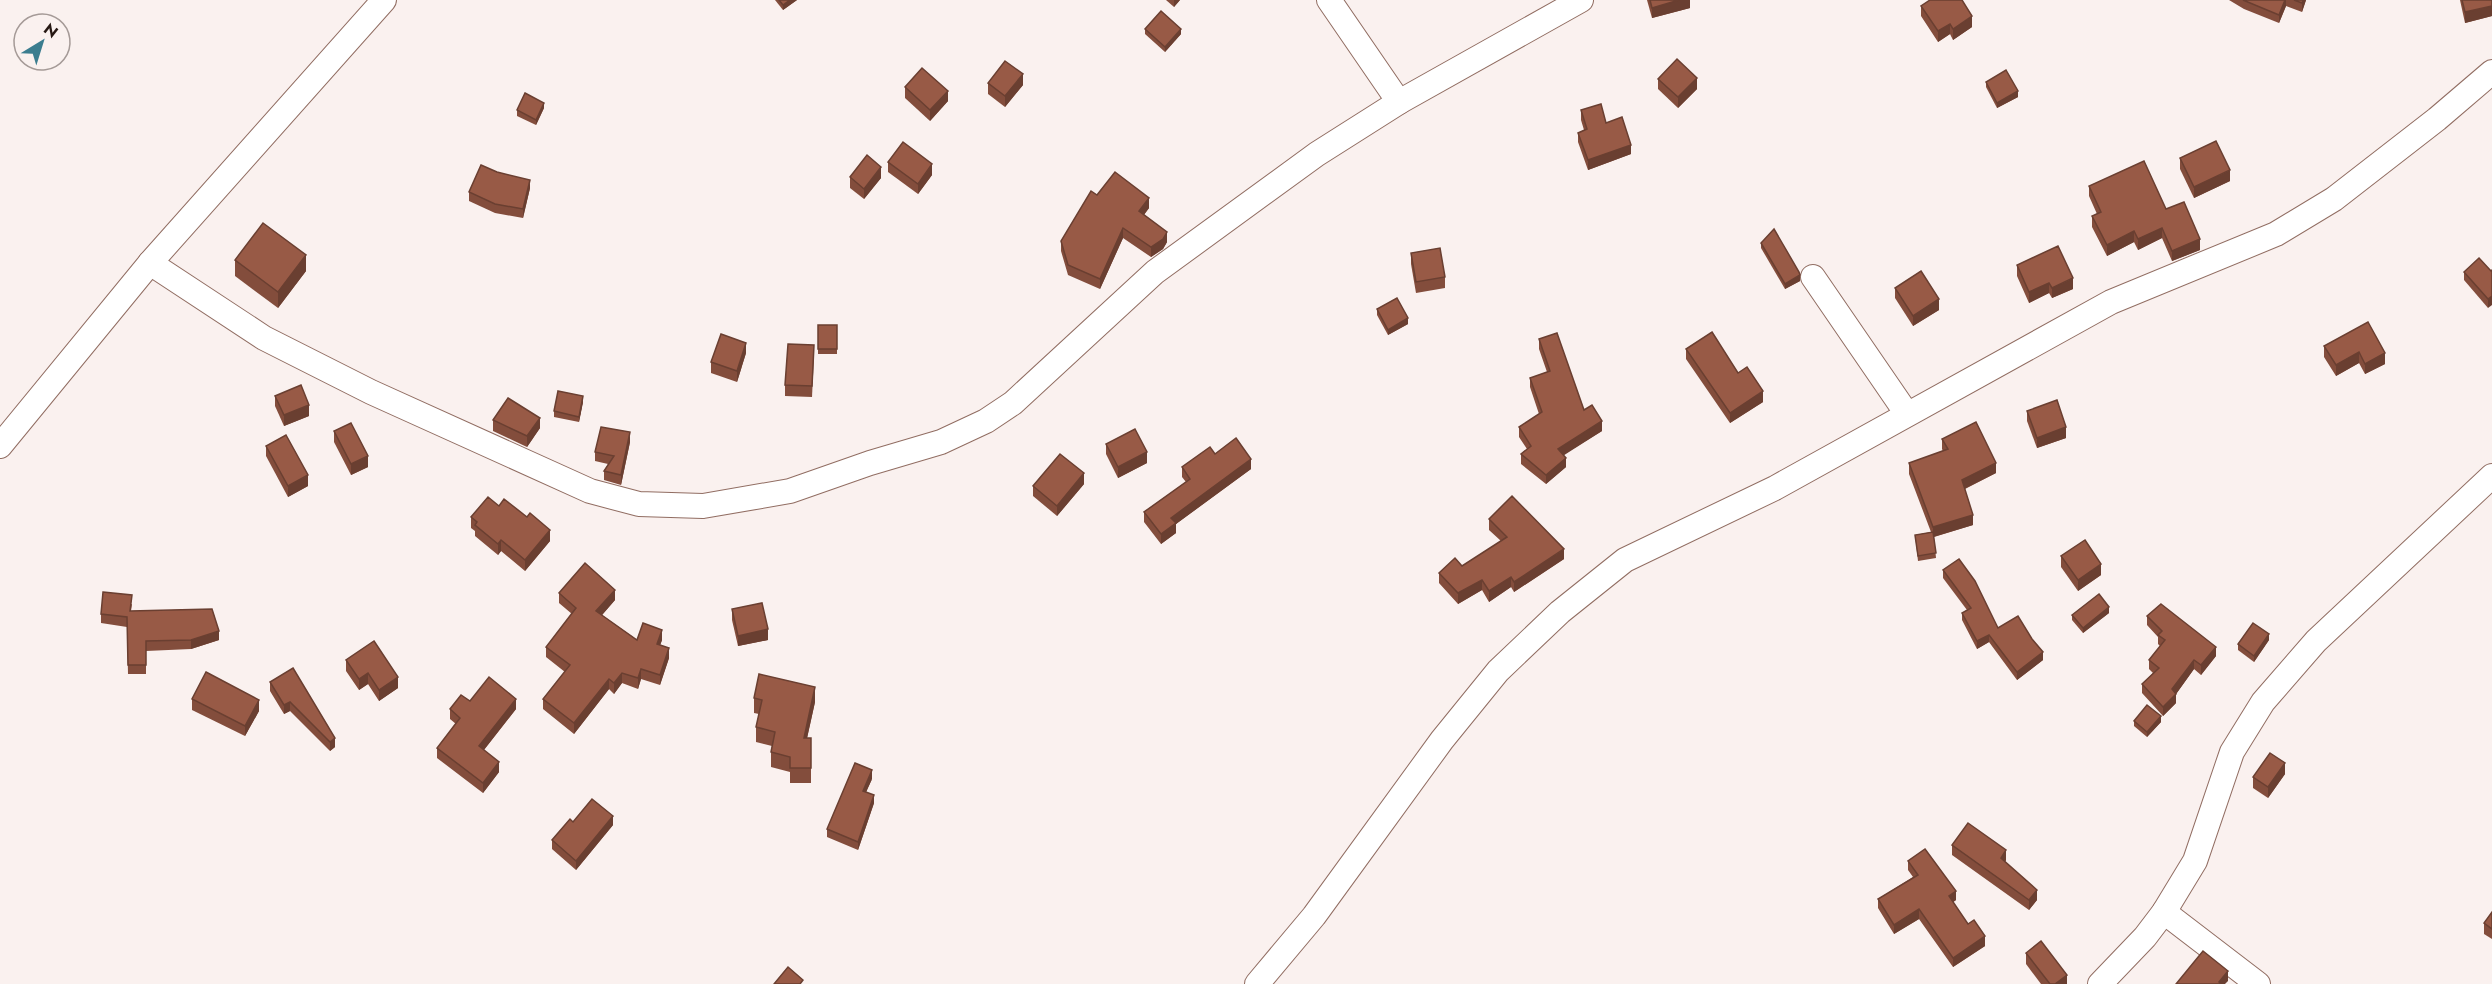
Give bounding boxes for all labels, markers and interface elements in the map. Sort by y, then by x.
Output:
north arrow [12,12,72,72]
text: N [39,18,63,44]

